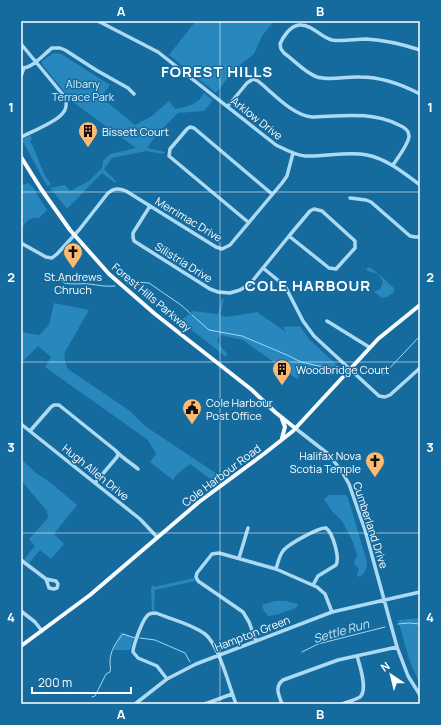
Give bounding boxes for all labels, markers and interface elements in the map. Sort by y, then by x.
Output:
text: A [117,2,126,20]
text: B [316,2,324,20]
district label: FOREST HILLS [161,61,273,82]
park label: Albany Terrace Park [52,76,115,104]
street label: Arklow Drive [228,93,286,143]
text: 1 [8,98,14,116]
text: 1 [427,98,433,116]
building icon: Bissett Court [77,120,99,148]
place label: Bissett Court [102,124,169,139]
street label: Merrimac Drive [153,193,226,245]
street label: Silistria Drive [152,238,216,286]
church icon: St.Andrews Chruch [62,241,84,269]
street label: Forest Hills Parkway [109,259,195,335]
text: 2 [7,268,15,286]
text: 2 [426,268,434,286]
place label: St.Andrews Chruch [44,269,102,297]
district label: COLE HARBOUR [245,275,371,296]
building icon: Woodbridge Court [271,358,293,386]
place label: Woodbridge Court [296,362,389,377]
place label: Cole Harbour Post Office [206,395,273,423]
public building icon: Cole Harbour Post Office [181,397,203,425]
text: 3 [7,438,15,456]
text: 3 [426,438,434,456]
street label: Hugh Allen Drive [59,440,133,504]
street label: Cole Harbour Road [179,440,263,510]
place label: Halifax Nova Scotia Temple [290,448,362,476]
church icon: Halifax Nova Scotia Temple [364,450,386,478]
street label: Cumberland Drive [350,480,392,571]
text: 4 [7,608,15,626]
text: 4 [426,608,434,626]
street label: Hampton Green [212,612,292,654]
water label: Settle Run [311,615,372,647]
north arrow [371,655,411,695]
text: N [377,658,393,675]
scale bar [32,669,131,695]
text: 200 m [38,674,72,691]
text: A [117,705,126,723]
text: B [316,705,324,723]

